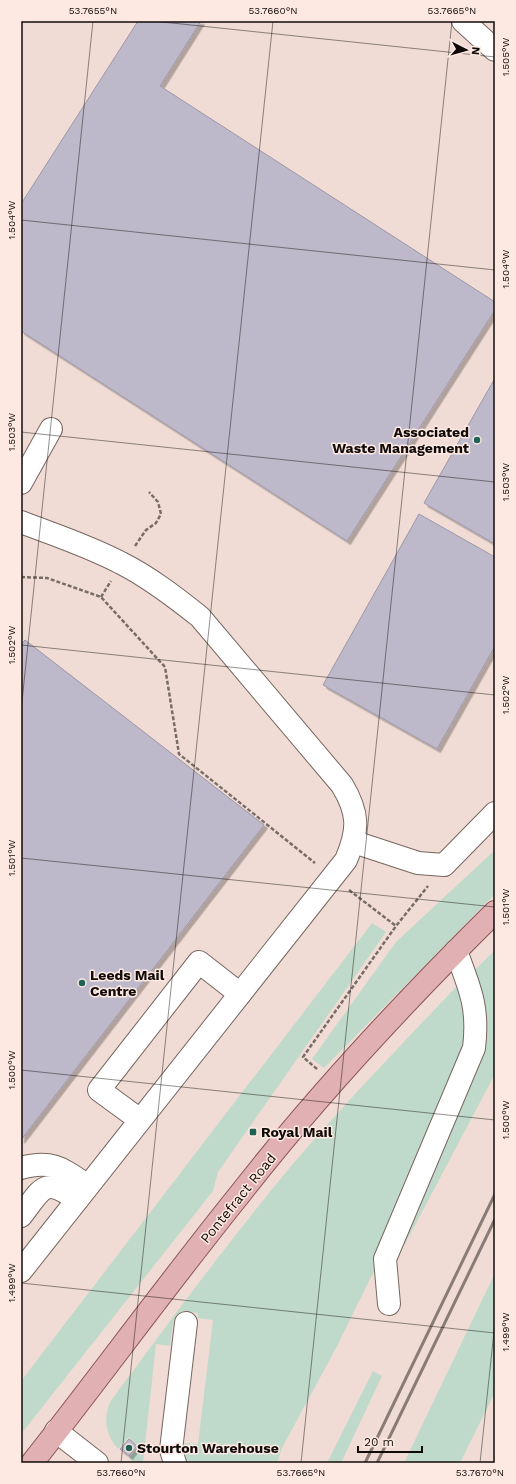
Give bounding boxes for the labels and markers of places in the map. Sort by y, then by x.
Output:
place label: Associated Waste Management [332,424,469,456]
marker: Associated Waste Management [472,435,482,445]
place label: Leeds Mail Centre [90,967,165,999]
marker: Leeds Mail Centre [77,978,87,988]
place label: Royal Mail [261,1124,333,1140]
marker: Royal Mail [248,1127,258,1137]
place label: Stourton Warehouse [137,1440,279,1456]
marker: Stourton Warehouse [124,1443,134,1453]

